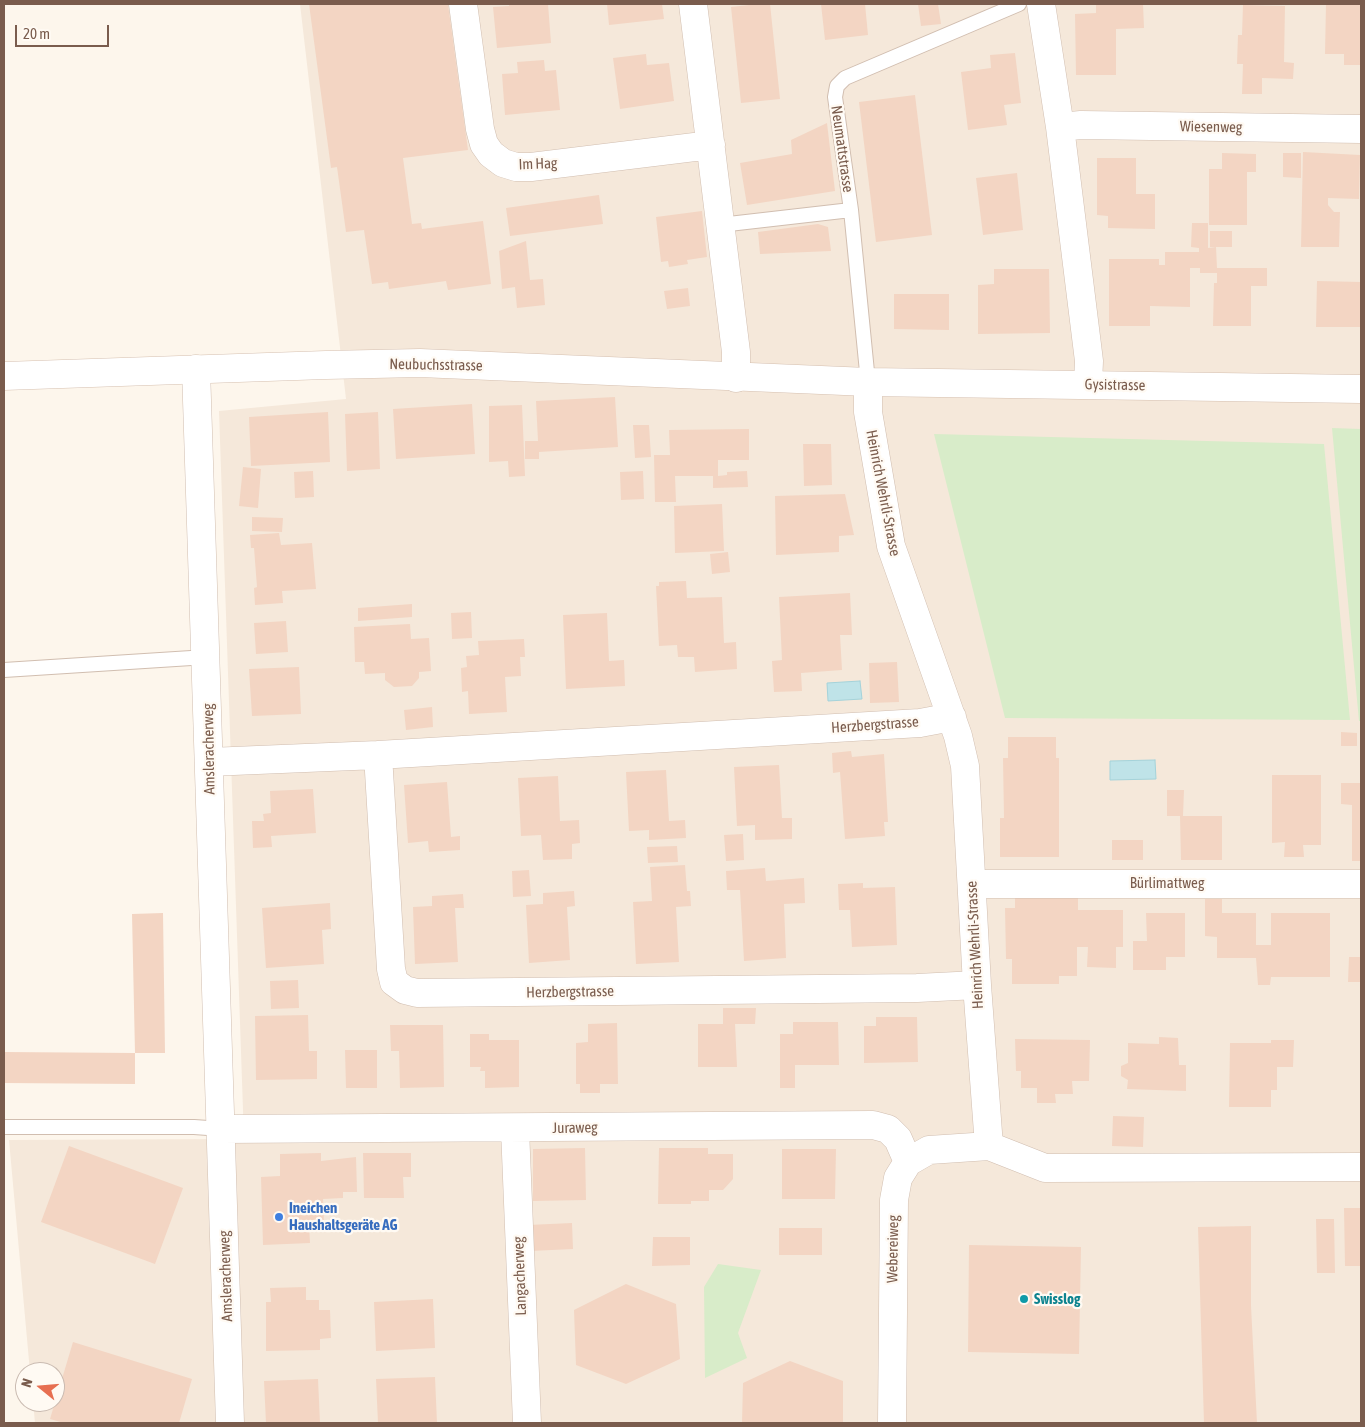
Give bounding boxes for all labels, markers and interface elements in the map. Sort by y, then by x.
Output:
scale bar [18,15,111,47]
text: 20 m [23,25,50,42]
street label: Neumattstrasse [827,104,857,194]
street label: Wiesenweg [1180,117,1242,137]
street label: Im Hag [518,154,558,174]
street label: Neubuchsstrasse [389,355,483,375]
street label: Gysistrasse [1084,375,1146,395]
street label: Heinrich Wehrli-Strasse [862,428,904,558]
street label: Amsleracherweg [199,703,219,795]
street label: Herzbergstrasse [831,713,919,737]
street label: Bürlimattweg [1130,874,1204,892]
street label: Heinrich Wehrli-Strasse [963,880,987,1010]
street label: Herzbergstrasse [526,982,614,1002]
street label: Juraweg [552,1119,598,1137]
place label: Ineichen Haushaltsgeräte AG [289,1199,397,1234]
marker: Ineichen Haushaltsgeräte AG [273,1211,285,1223]
street label: Webereiweg [883,1215,903,1283]
street label: Amsleracherweg [215,1230,237,1322]
street label: Langacherweg [510,1236,530,1316]
place label: Swisslog [1034,1290,1080,1308]
marker: Swisslog [1018,1293,1030,1305]
north arrow [15,1362,65,1412]
text: N [18,1377,35,1389]

